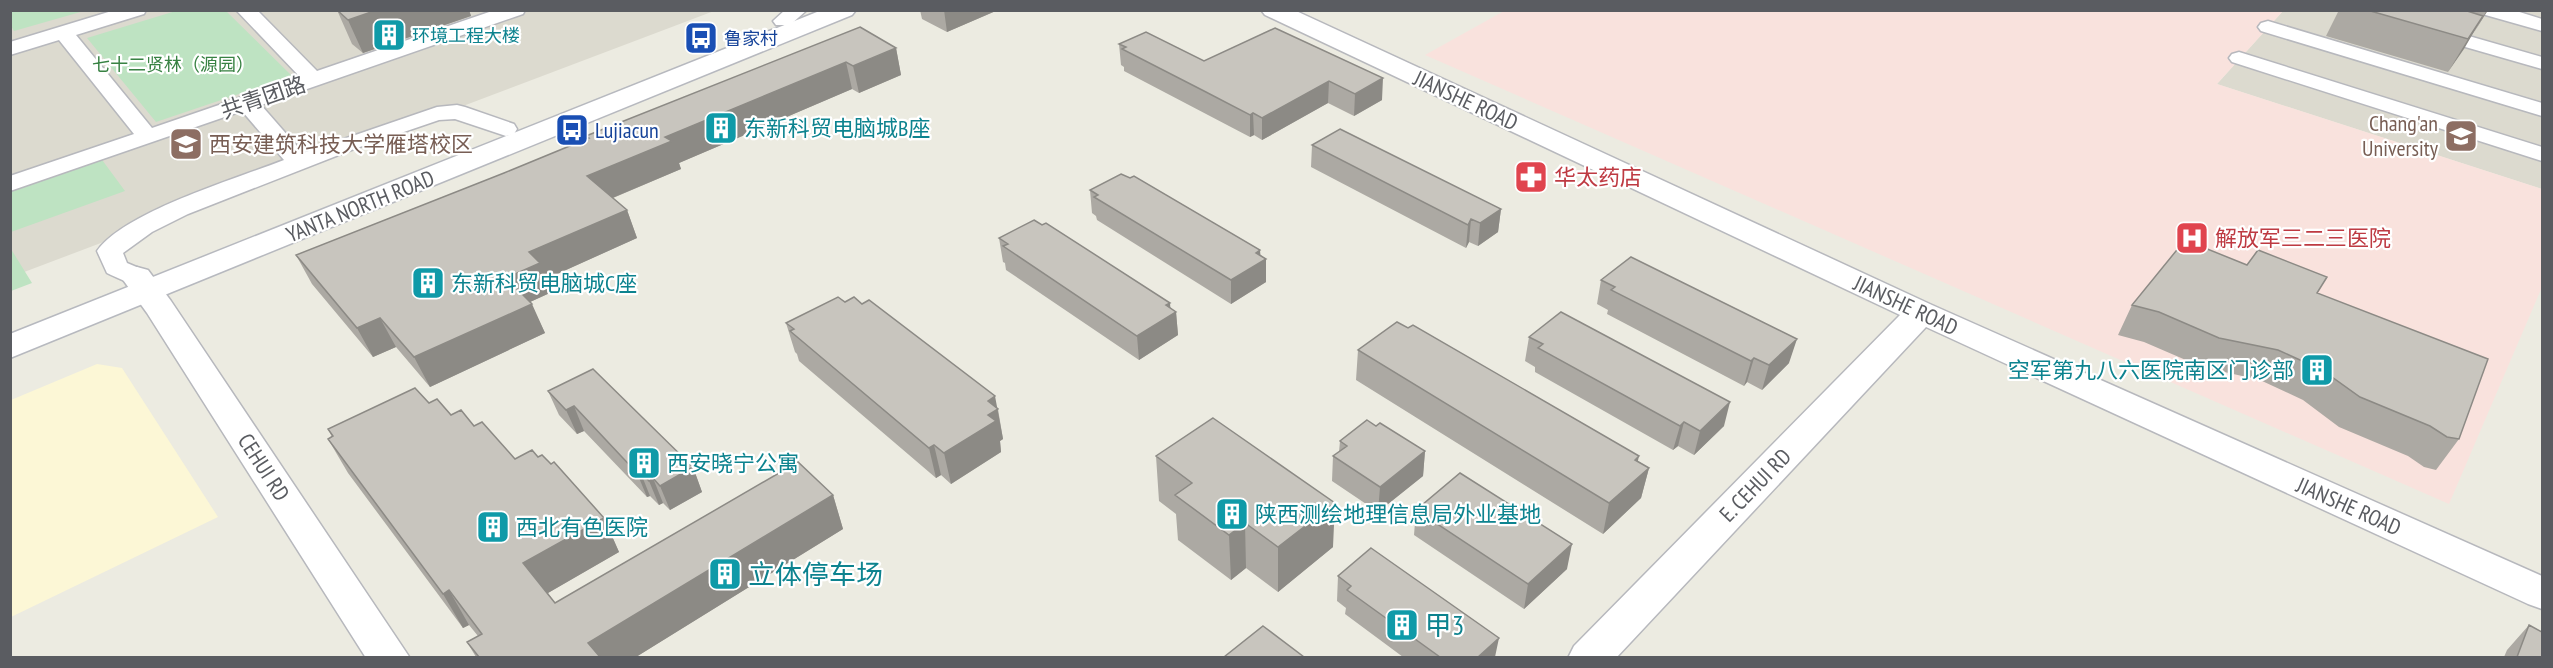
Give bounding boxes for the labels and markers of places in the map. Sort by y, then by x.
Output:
building icon: 环境工程大楼 [371,17,407,53]
bus stop icon: 鲁家村 [683,20,719,56]
place label: 环境工程大楼 [412,24,520,47]
place label: 鲁家村 [724,27,778,50]
place label: Chang'an University [2362,109,2439,162]
building icon: 东新科贸电脑城B座 [703,110,739,146]
bus stop icon: Lujiacun [554,112,590,148]
place label: 东新科贸电脑城B座 [744,114,930,142]
place label: Lujiacun [595,116,659,144]
school or university icon: Chang'an University [2443,118,2479,154]
school or university icon: 西安建筑科技大学雁塔校区 [168,126,204,162]
place label: 西安建筑科技大学雁塔校区 [209,130,473,158]
pharmacy icon: 华太药店 [1513,159,1549,195]
place label: 华太药店 [1554,163,1642,191]
hospital icon: 解放军三二三医院 [2174,220,2210,256]
place label: 解放军三二三医院 [2215,224,2391,252]
building icon: 东新科贸电脑城C座 [410,265,446,301]
place label: 东新科贸电脑城C座 [451,269,637,297]
building icon: 空军第九八六医院南区门诊部 [2299,352,2335,388]
place label: 空军第九八六医院南区门诊部 [2008,356,2294,384]
building icon: 西安晓宁公寓 [626,445,662,481]
place label: 西安晓宁公寓 [667,449,799,477]
building icon: 陕西测绘地理信息局外业基地 [1214,496,1250,532]
place label: 陕西测绘地理信息局外业基地 [1255,500,1541,528]
building icon: 西北有色医院 [475,509,511,545]
place label: 西北有色医院 [516,513,648,541]
building icon: 立体停车场 [707,556,743,592]
place label: 立体停车场 [748,557,883,591]
building icon: 甲3 [1384,607,1420,643]
place label: 甲3 [1425,608,1464,642]

